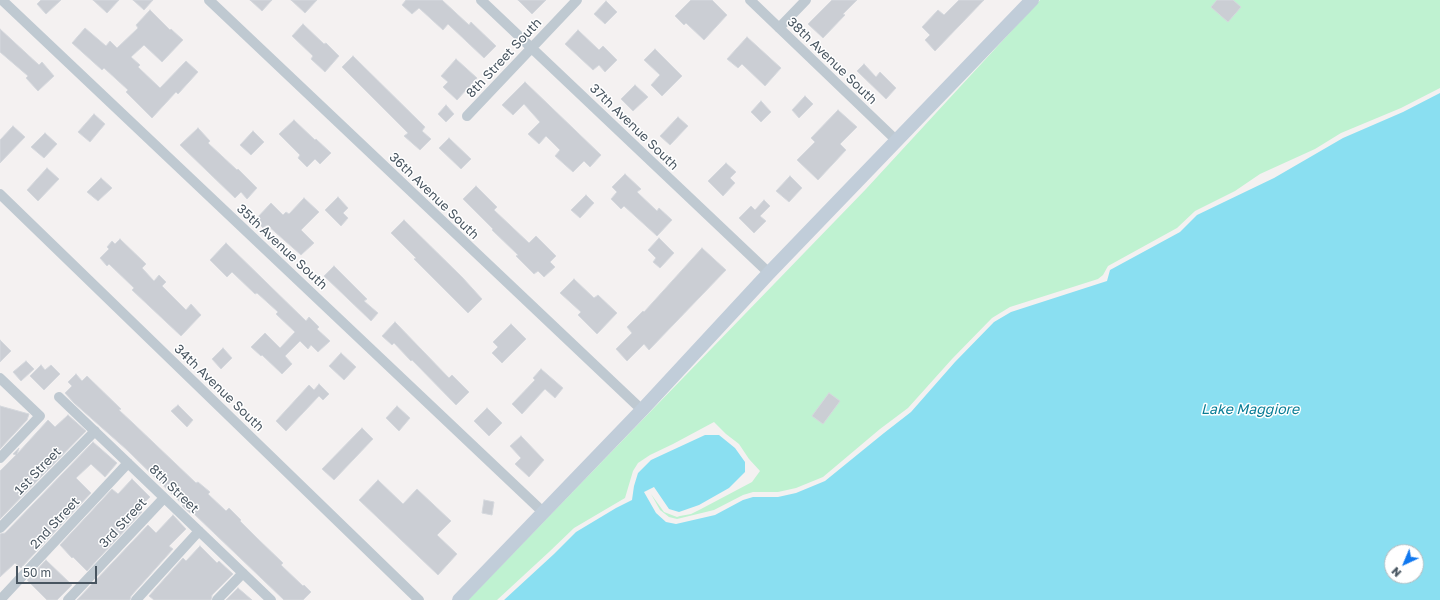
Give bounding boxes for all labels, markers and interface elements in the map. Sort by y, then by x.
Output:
street label: 38th Avenue South [784,14,880,108]
street label: 8th Street South [463,15,545,101]
street label: 37th Avenue South [586,81,682,173]
street label: 36th Avenue South [386,149,482,243]
street label: 35th Avenue South [234,201,330,293]
street label: 34th Avenue South [171,341,267,435]
water label: Lake Maggiore [1201,402,1299,418]
street label: 1st Street [12,444,64,498]
street label: 8th Street [146,462,202,516]
street label: 2nd Street [27,494,83,552]
street label: 3rd Street [96,495,150,551]
north arrow [1384,544,1424,584]
scale bar [18,558,99,584]
text: 50 m [23,565,51,580]
text: N [1388,565,1404,580]

